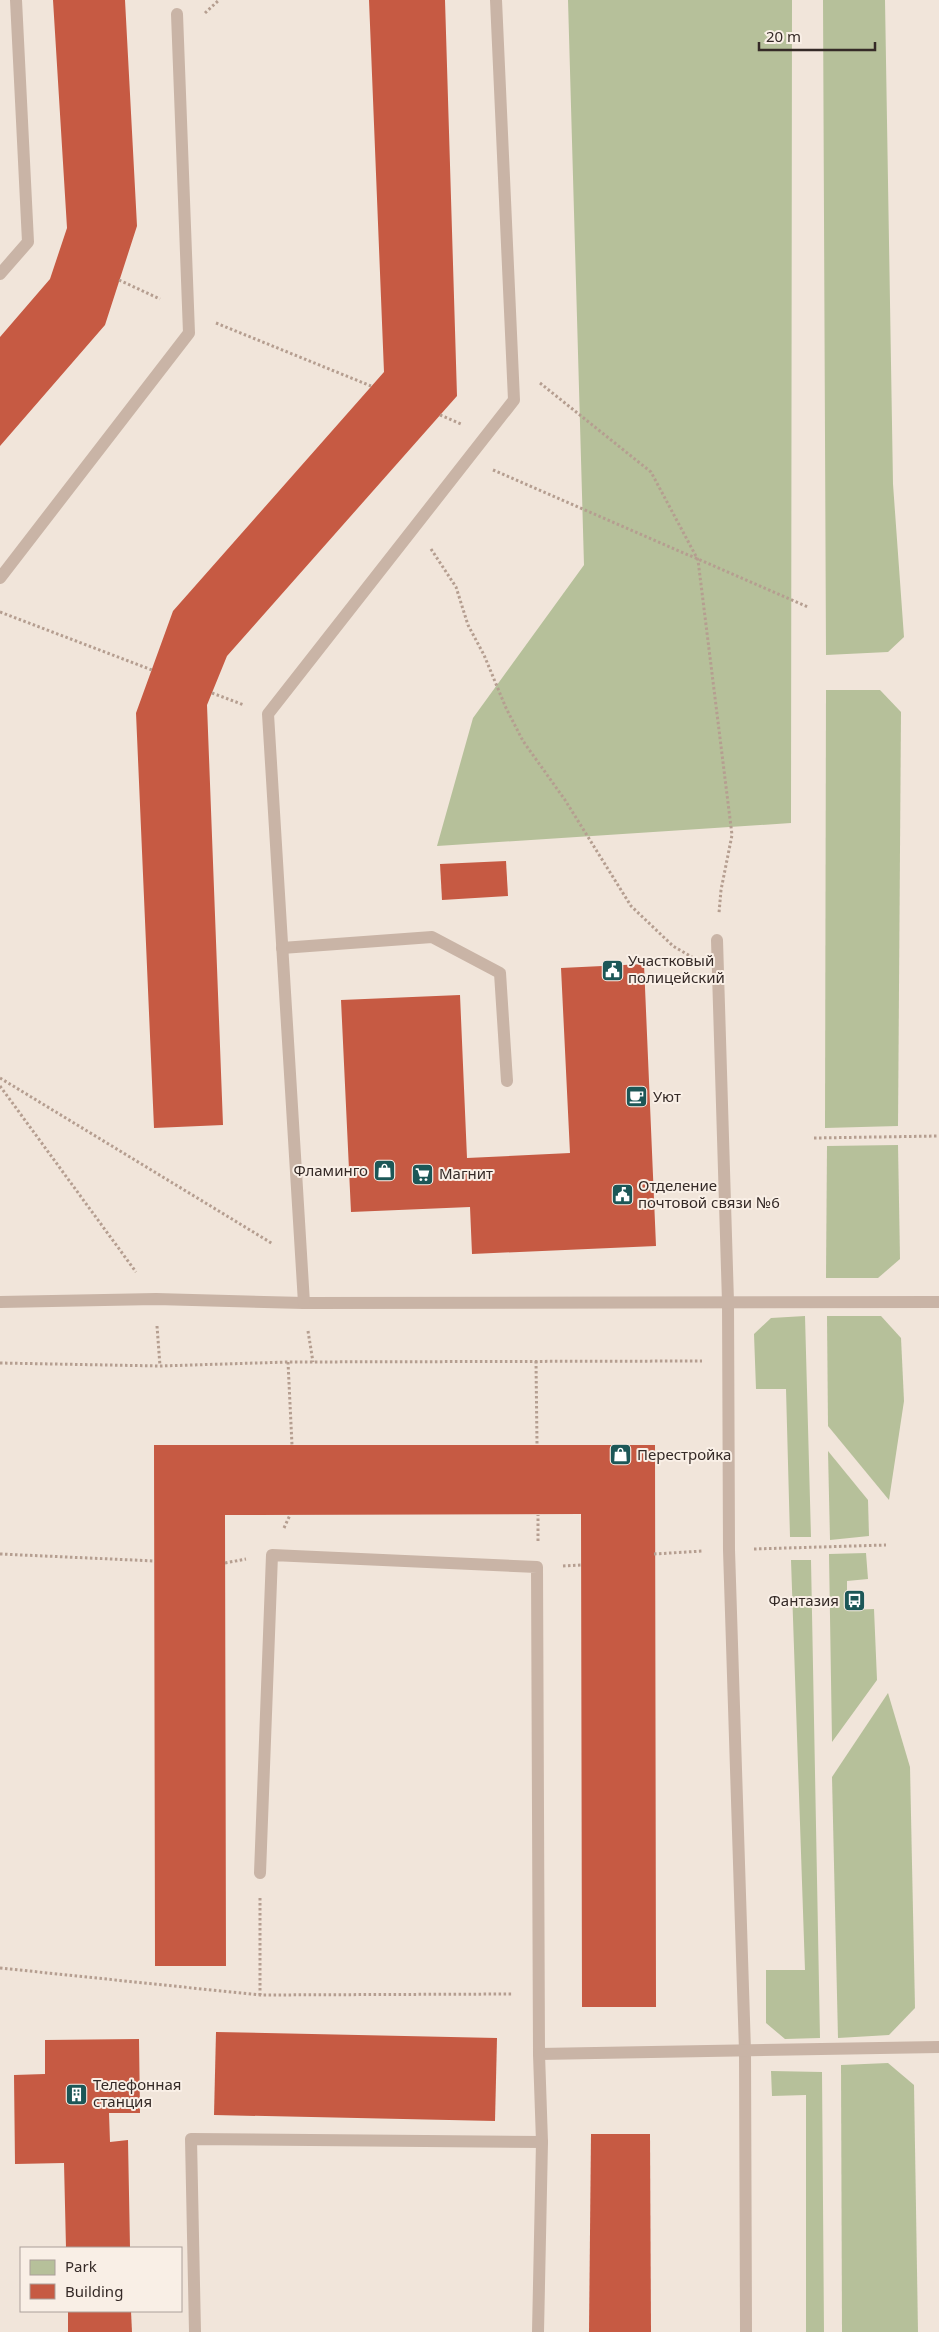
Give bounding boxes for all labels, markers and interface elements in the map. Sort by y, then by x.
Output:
scale bar [759,20,875,52]
text: 20 m [766,26,801,46]
place label: Участковый полицейский [628,950,725,987]
public building icon: Участковый полицейский [600,958,624,982]
cafe icon: Уют [625,1085,649,1109]
place label: Уют [653,1086,681,1106]
shop icon: Фламинго [372,1159,396,1183]
place label: Фламинго [293,1160,368,1180]
supermarket icon: Магнит [411,1162,435,1186]
place label: Магнит [439,1163,493,1183]
place label: Отделение почтовой связи №6 [638,1175,780,1212]
public building icon: Отделение почтовой связи №6 [610,1183,634,1207]
shop icon: Перестройка [609,1443,633,1467]
place label: Перестройка [637,1444,731,1464]
bus stop icon: Фантазия [843,1589,867,1613]
place label: Фантазия [769,1590,839,1610]
place label: Телефонная станция [93,2074,181,2111]
building icon: Телефонная станция [65,2082,89,2106]
legend [20,2247,182,2312]
text: Park [65,2256,97,2276]
text: Building [65,2281,123,2301]

